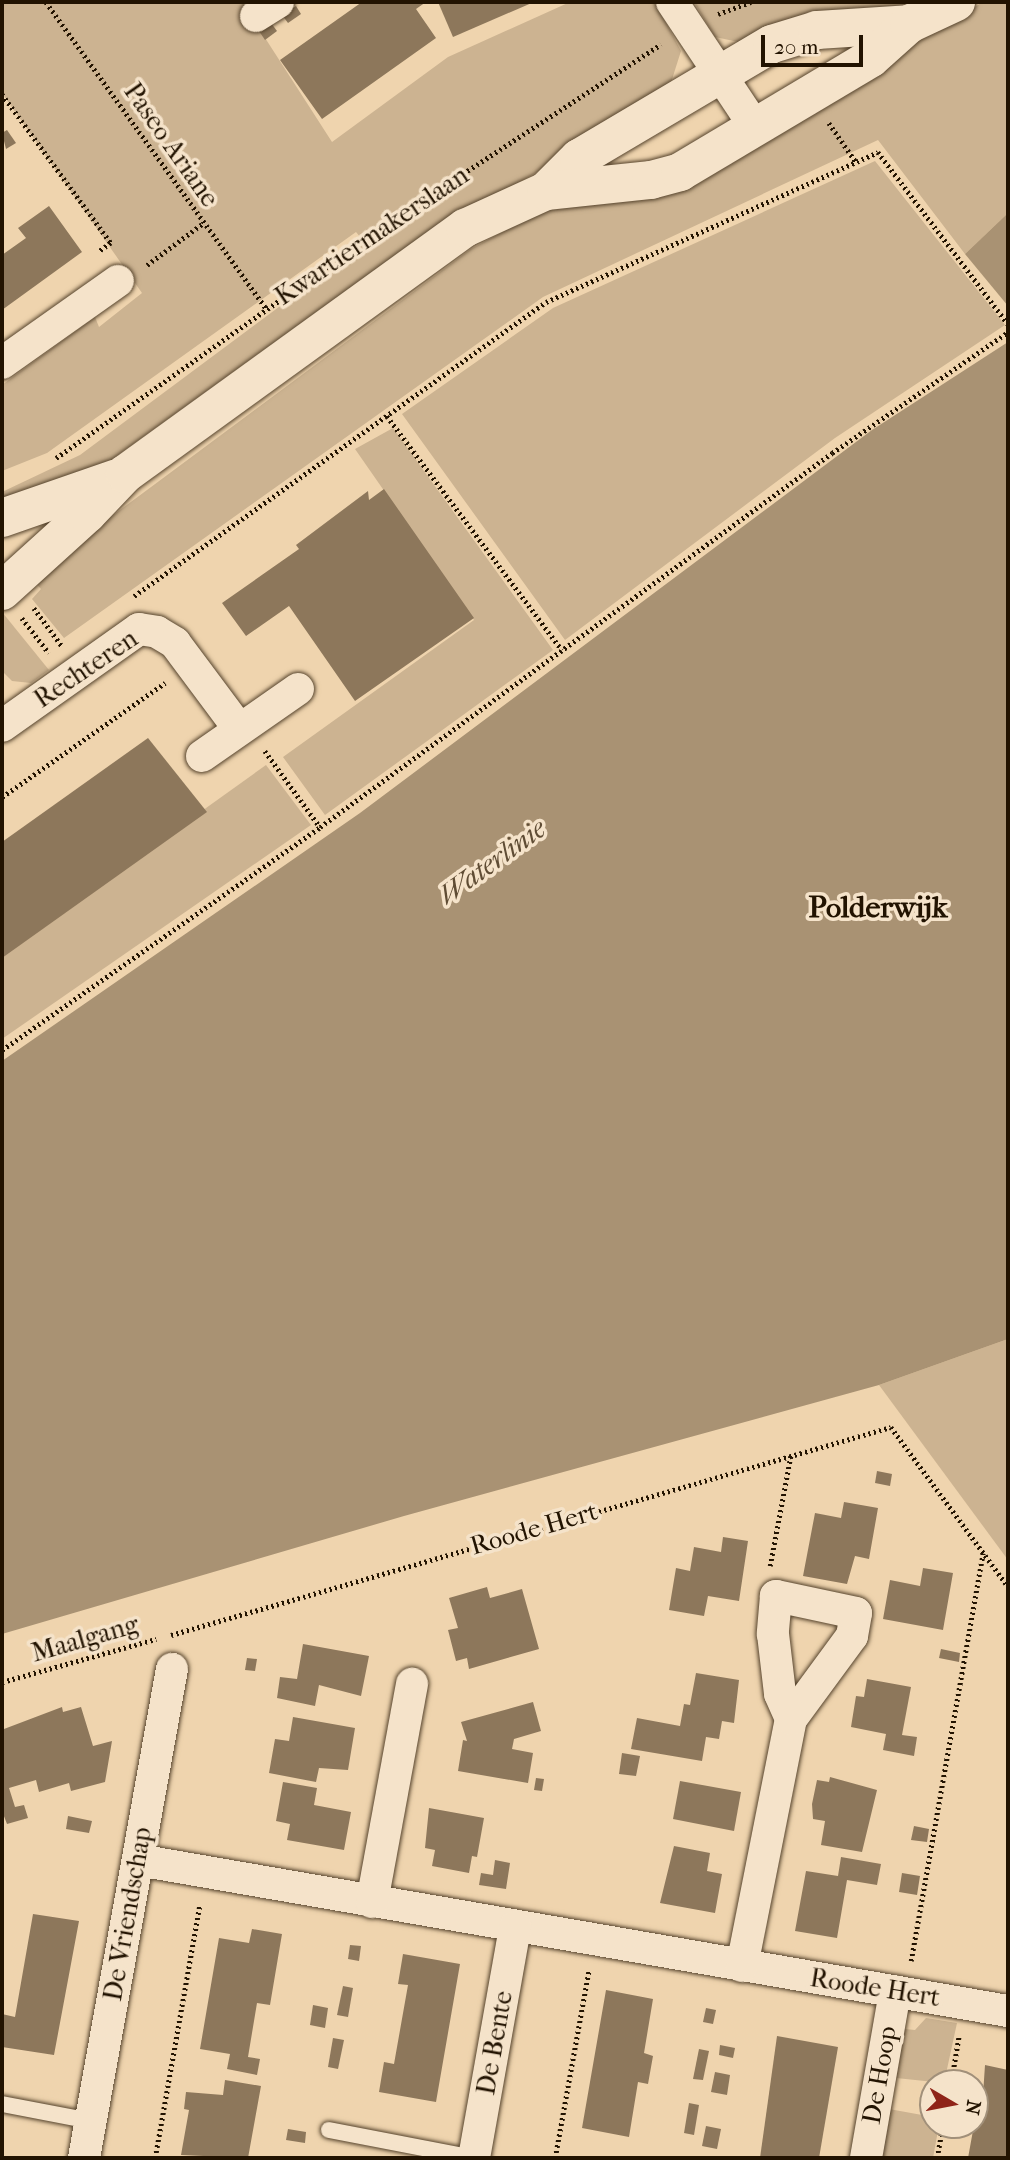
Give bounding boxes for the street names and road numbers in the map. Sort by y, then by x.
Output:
street label: Paseo Ariane [117,77,225,213]
street label: Kwartiermakerslaan [269,160,475,312]
street label: Rechteren [28,623,144,715]
street label: Roode Hert [467,1496,601,1562]
street label: Maalgang [28,1609,142,1669]
street label: De Vriendschap [97,1825,159,2003]
street label: Roode Hert [808,1962,942,2014]
street label: De Bente [471,1989,519,2097]
street label: De Hoop [856,2024,904,2126]

